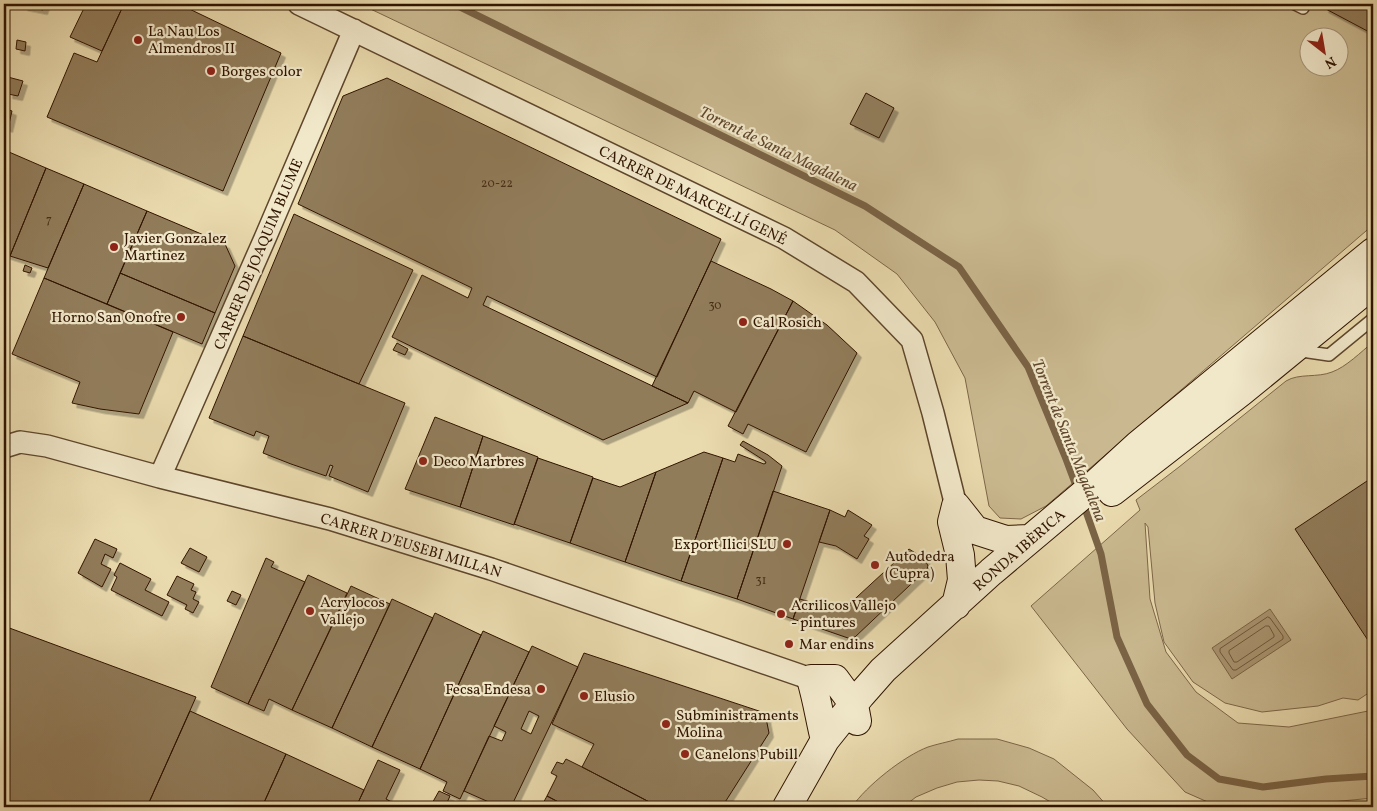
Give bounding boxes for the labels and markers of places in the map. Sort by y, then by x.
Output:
place label: La Nau Los Almendros II [148,22,235,60]
marker: La Nau Los Almendros II [132,34,144,46]
place label: Borges color [221,62,302,83]
marker: Borges color [205,65,217,77]
place label: Javier Gonzalez Martinez [124,229,227,267]
marker: Javier Gonzalez Martinez [108,241,120,253]
place label: Horno San Onofre [51,308,171,329]
marker: Horno San Onofre [175,311,187,323]
place label: Cal Rosich [753,313,822,334]
marker: Cal Rosich [737,316,749,328]
place label: Deco Marbres [433,452,525,473]
marker: Deco Marbres [417,455,429,467]
place label: Export Ilici SLU [674,535,777,556]
marker: Export Ilici SLU [781,538,793,550]
place label: Autodedra (Cupra) [885,547,955,585]
marker: Autodedra (Cupra) [869,559,881,571]
place label: Acrylocos Vallejo [320,593,385,631]
place label: Acrilicos Vallejo - pintures [791,596,896,634]
marker: Acrylocos Vallejo [304,605,316,617]
marker: Acrilicos Vallejo - pintures [775,608,787,620]
place label: Mar endins [799,635,874,656]
marker: Mar endins [783,638,795,650]
place label: Fecsa Endesa [445,680,531,701]
marker: Fecsa Endesa [535,683,547,695]
place label: Elusio [594,687,635,708]
marker: Elusio [578,690,590,702]
place label: Subministraments Molina [676,706,799,744]
marker: Subministraments Molina [660,718,672,730]
place label: Canelons Pubill [695,745,798,766]
marker: Canelons Pubill [679,748,691,760]

